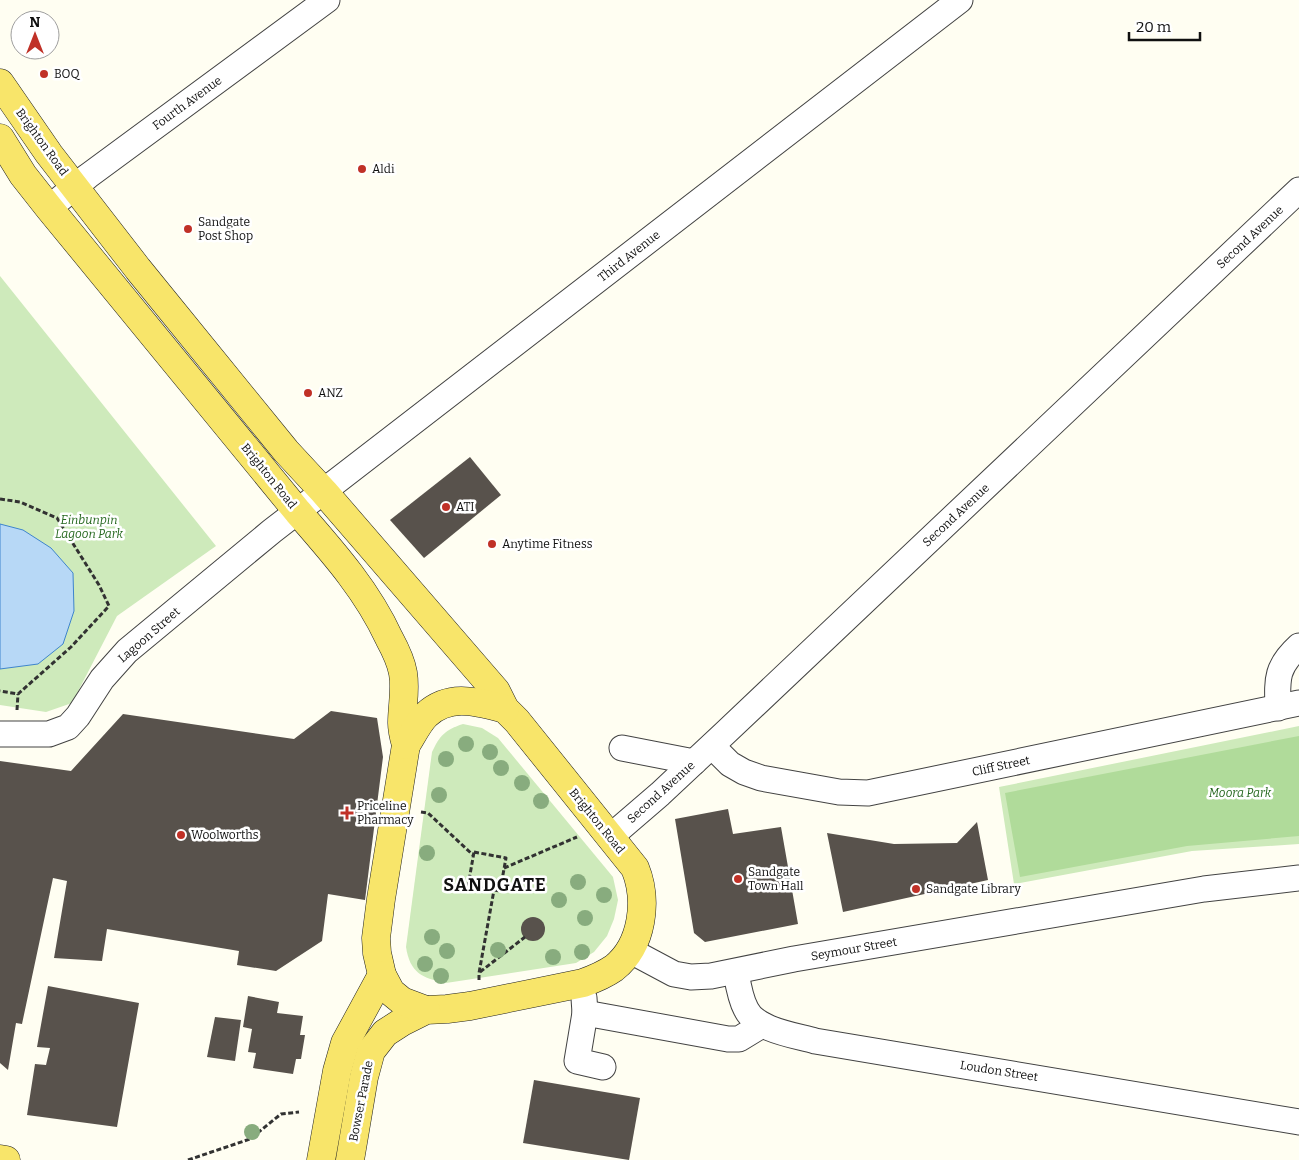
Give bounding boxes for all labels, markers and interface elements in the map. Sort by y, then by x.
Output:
north arrow [10,10,60,60]
scale bar [1129,10,1200,42]
text: N [30,14,41,31]
text: 20 m [1136,18,1172,36]
place label: BOQ [54,67,80,81]
marker: BOQ [38,68,50,80]
street label: Fourth Avenue [150,73,224,133]
street label: Brighton Road [13,106,71,178]
place label: Aldi [372,162,395,176]
marker: Aldi [356,163,368,175]
street label: Second Avenue [1214,203,1286,271]
place label: Sandgate Post Shop [198,215,253,243]
marker: Sandgate Post Shop [182,223,194,235]
street label: Third Avenue [595,228,663,284]
place label: ANZ [318,386,343,400]
marker: ANZ [302,387,314,399]
street label: Brighton Road [239,441,299,511]
street label: Second Avenue [920,481,992,549]
place label: ATI [456,500,475,514]
marker: ATI [440,501,452,513]
park label: Einbunpin Lagoon Park [55,513,124,541]
place label: Anytime Fitness [502,537,593,551]
marker: Anytime Fitness [486,538,498,550]
street label: Lagoon Street [115,604,183,666]
street label: Cliff Street [971,753,1032,779]
street label: Second Avenue [624,758,698,826]
street label: Brighton Road [567,786,627,856]
park label: Moora Park [1209,786,1272,800]
place label: Priceline Pharmacy [357,799,414,827]
marker: Priceline Pharmacy [341,807,353,819]
place label: Woolworths [191,828,259,842]
marker: Woolworths [175,829,187,841]
place label: Sandgate Town Hall [748,865,804,893]
marker: Sandgate Town Hall [732,873,744,885]
district label: SANDGATE [443,874,547,896]
place label: Sandgate Library [926,882,1021,896]
marker: Sandgate Library [910,883,922,895]
street label: Seymour Street [810,934,899,963]
street label: Loudon Street [959,1058,1040,1084]
street label: Bowser Parade [346,1059,376,1143]

